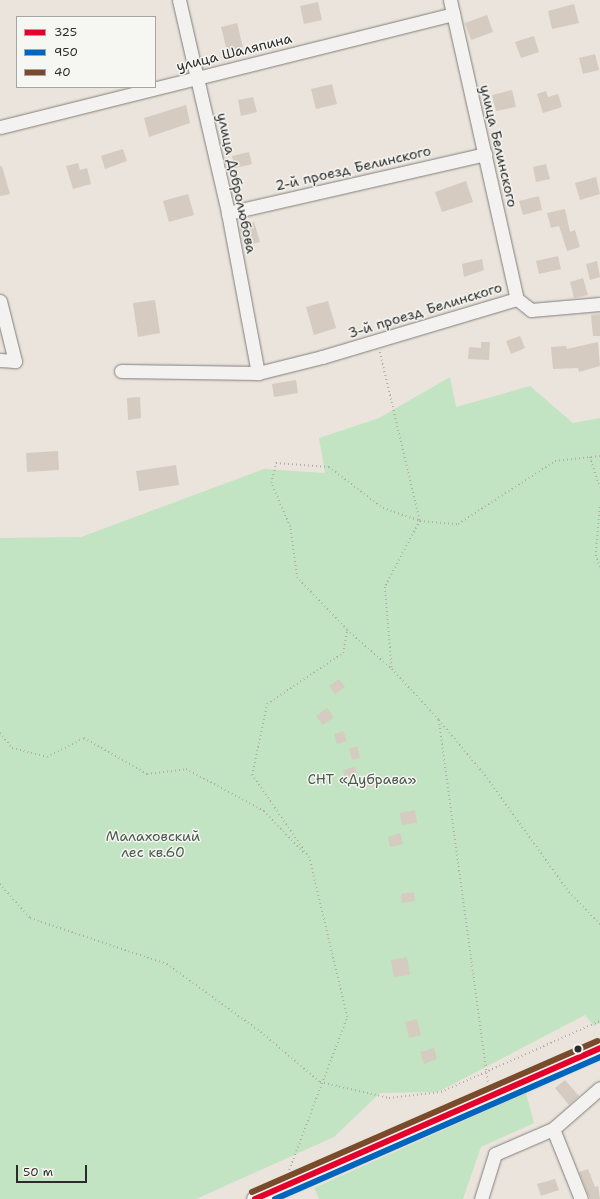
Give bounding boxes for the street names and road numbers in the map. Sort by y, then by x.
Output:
street label: улица Шаляпина [174,30,294,74]
street label: улица Белинского [477,83,521,209]
street label: улица Добролюбова [214,111,260,255]
street label: 2-й проезд Белинского [273,142,433,194]
street label: 3-й проезд Белинского [346,279,504,341]

